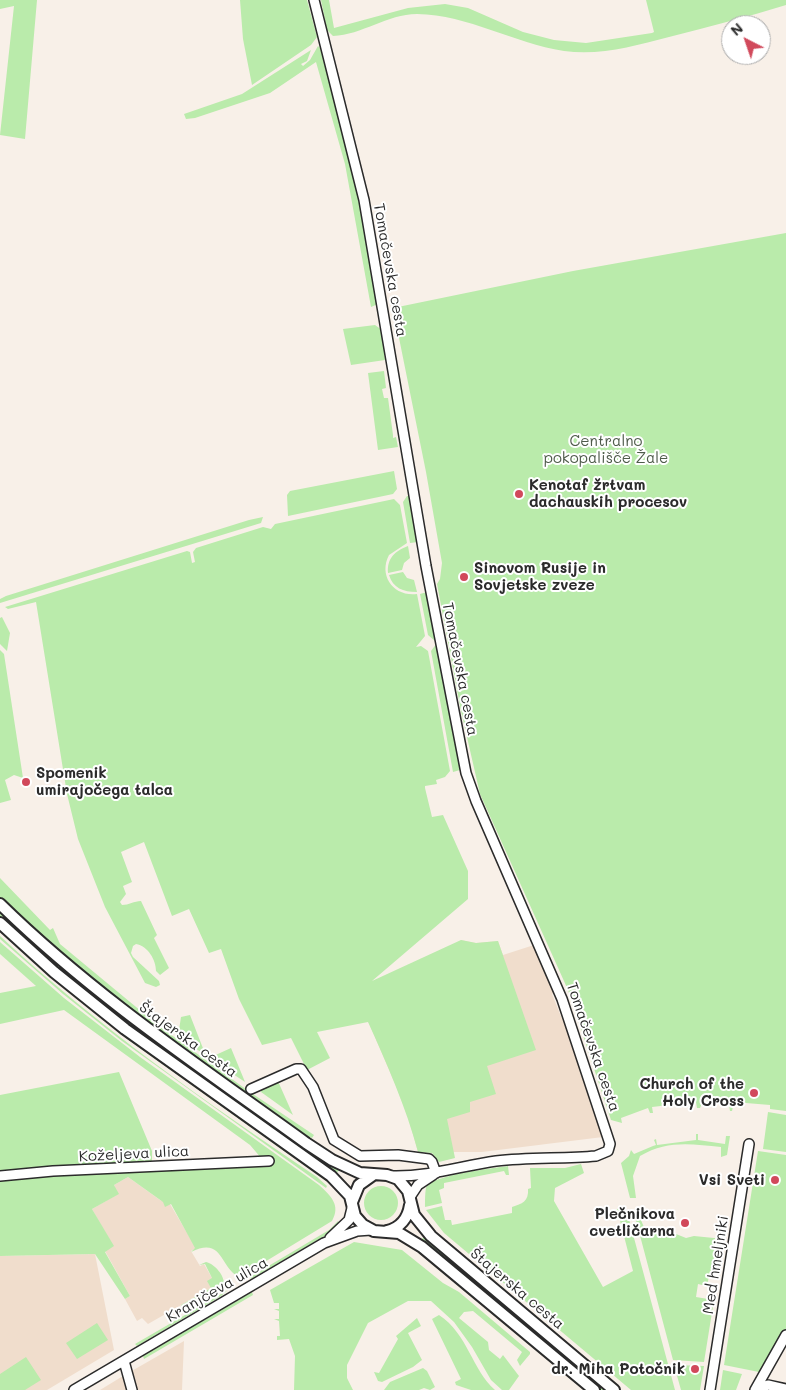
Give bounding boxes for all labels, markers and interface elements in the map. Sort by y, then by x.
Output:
north arrow [721,15,771,65]
text: N [726,18,747,40]
street label: Tomačevska cesta [369,202,411,338]
park label: Centralno pokopališče Žale [544,432,668,467]
place label: Kenotaf žrtvam dachauskih procesov [529,476,687,511]
marker: Kenotaf žrtvam dachauskih procesov [513,488,525,500]
place label: Sinovom Rusije in Sovjetske zveze [474,559,606,594]
marker: Sinovom Rusije in Sovjetske zveze [458,571,470,583]
street label: Tomačevska cesta [438,601,482,737]
place label: Spomenik umirajočega talca [36,764,173,799]
marker: Spomenik umirajočega talca [20,776,32,788]
street label: Tomačevska cesta [562,980,624,1114]
street label: Štajerska cesta [135,998,241,1082]
place label: Church of the Holy Cross [639,1075,744,1110]
marker: Church of the Holy Cross [748,1087,760,1099]
street label: Koželjeva ulica [78,1142,190,1166]
place label: Vsi Sveti [699,1171,765,1189]
marker: Vsi Sveti [769,1174,781,1186]
place label: Plečnikova cvetličarna [589,1205,675,1240]
street label: Med hmeljniki [699,1214,733,1316]
marker: Plečnikova cvetličarna [679,1217,691,1229]
street label: Štajerska cesta [466,1245,568,1333]
street label: Kranjčeva ulica [163,1254,271,1326]
place label: dr. Miha Potočnik [551,1360,685,1378]
marker: dr. Miha Potočnik [689,1363,701,1375]

